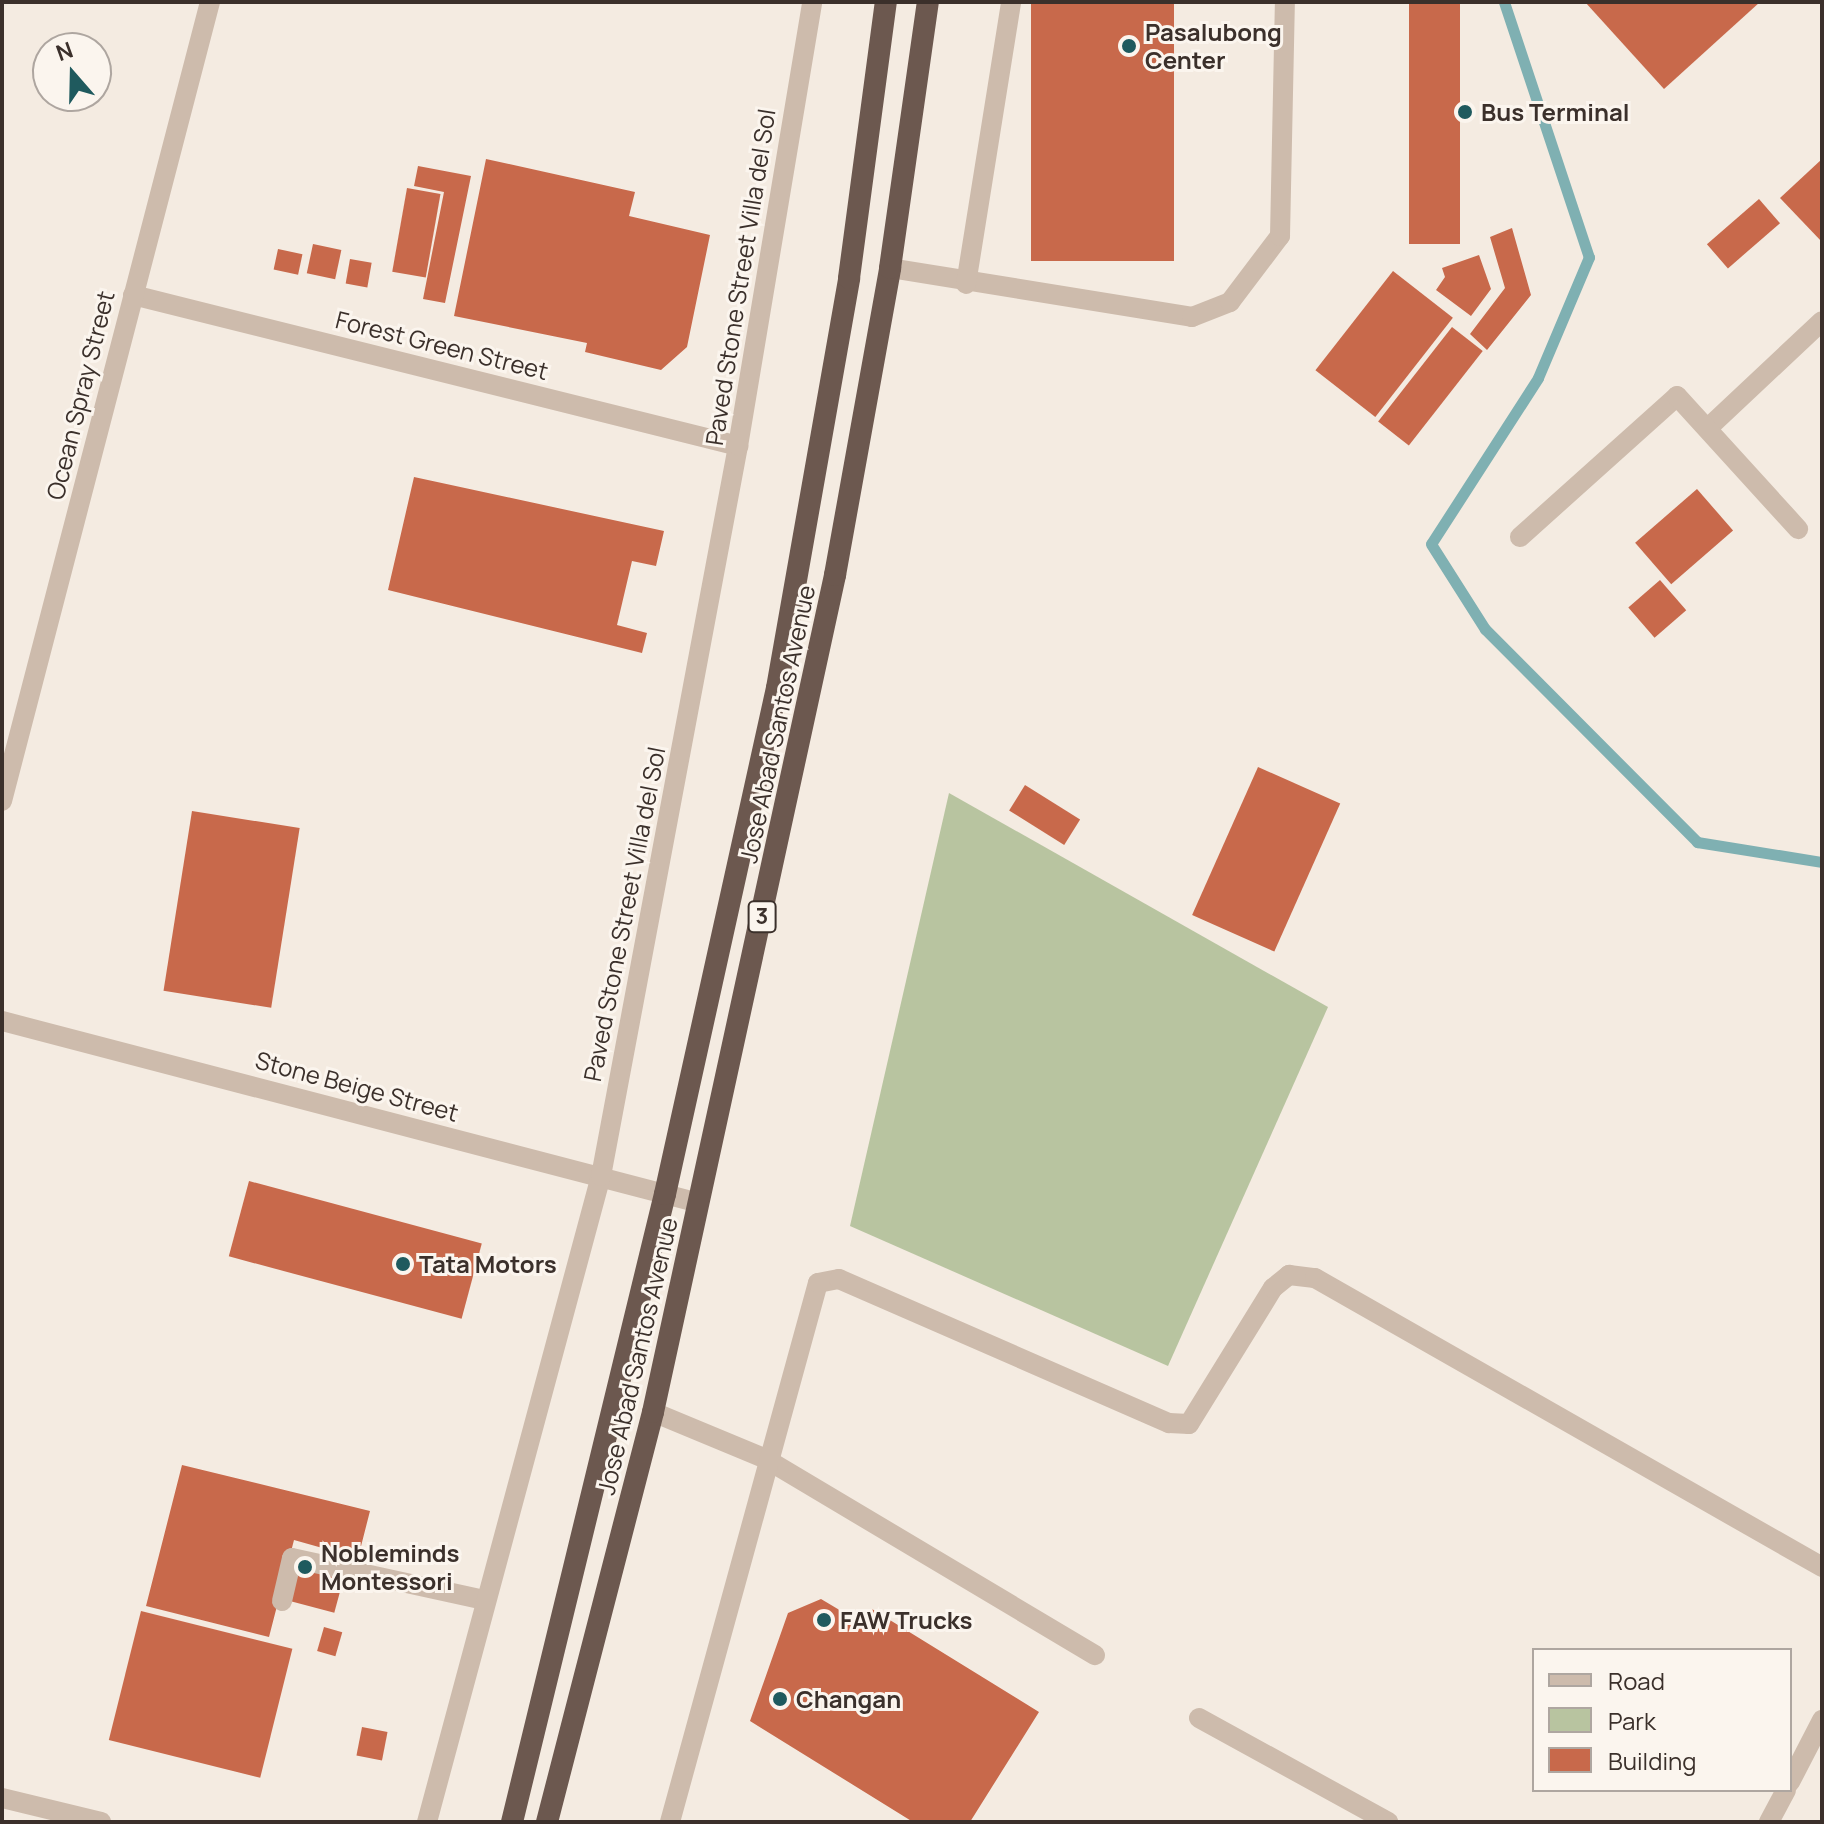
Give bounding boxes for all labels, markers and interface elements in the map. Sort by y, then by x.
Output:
place label: Pasalubong Center [1145,18,1282,74]
north arrow [32,32,112,112]
text: N [52,35,77,68]
marker: Pasalubong Center [1120,37,1138,55]
place label: Bus Terminal [1481,98,1629,126]
marker: Bus Terminal [1456,103,1474,121]
street label: Paved Stone Street Villa del Sol [699,107,781,447]
street label: Ocean Spray Street [40,288,120,502]
street label: Forest Green Street [333,305,551,385]
street label: Jose Abad Santos Avenue [733,582,821,866]
street label: Paved Stone Street Villa del Sol [577,744,671,1084]
road number: 3 [746,899,778,935]
street label: Stone Beige Street [252,1045,462,1127]
street label: Jose Abad Santos Avenue [591,1215,683,1497]
place label: Tata Motors [419,1250,557,1278]
marker: Tata Motors [394,1255,412,1273]
place label: Nobleminds Montessori [321,1539,460,1595]
marker: Nobleminds Montessori [296,1558,314,1576]
place label: FAW Trucks [840,1606,972,1634]
marker: FAW Trucks [815,1611,833,1629]
legend [1532,1648,1792,1792]
text: Road [1608,1664,1665,1697]
place label: Changan [796,1685,901,1713]
marker: Changan [771,1690,789,1708]
text: Park [1608,1704,1656,1737]
text: Building [1608,1744,1696,1777]

